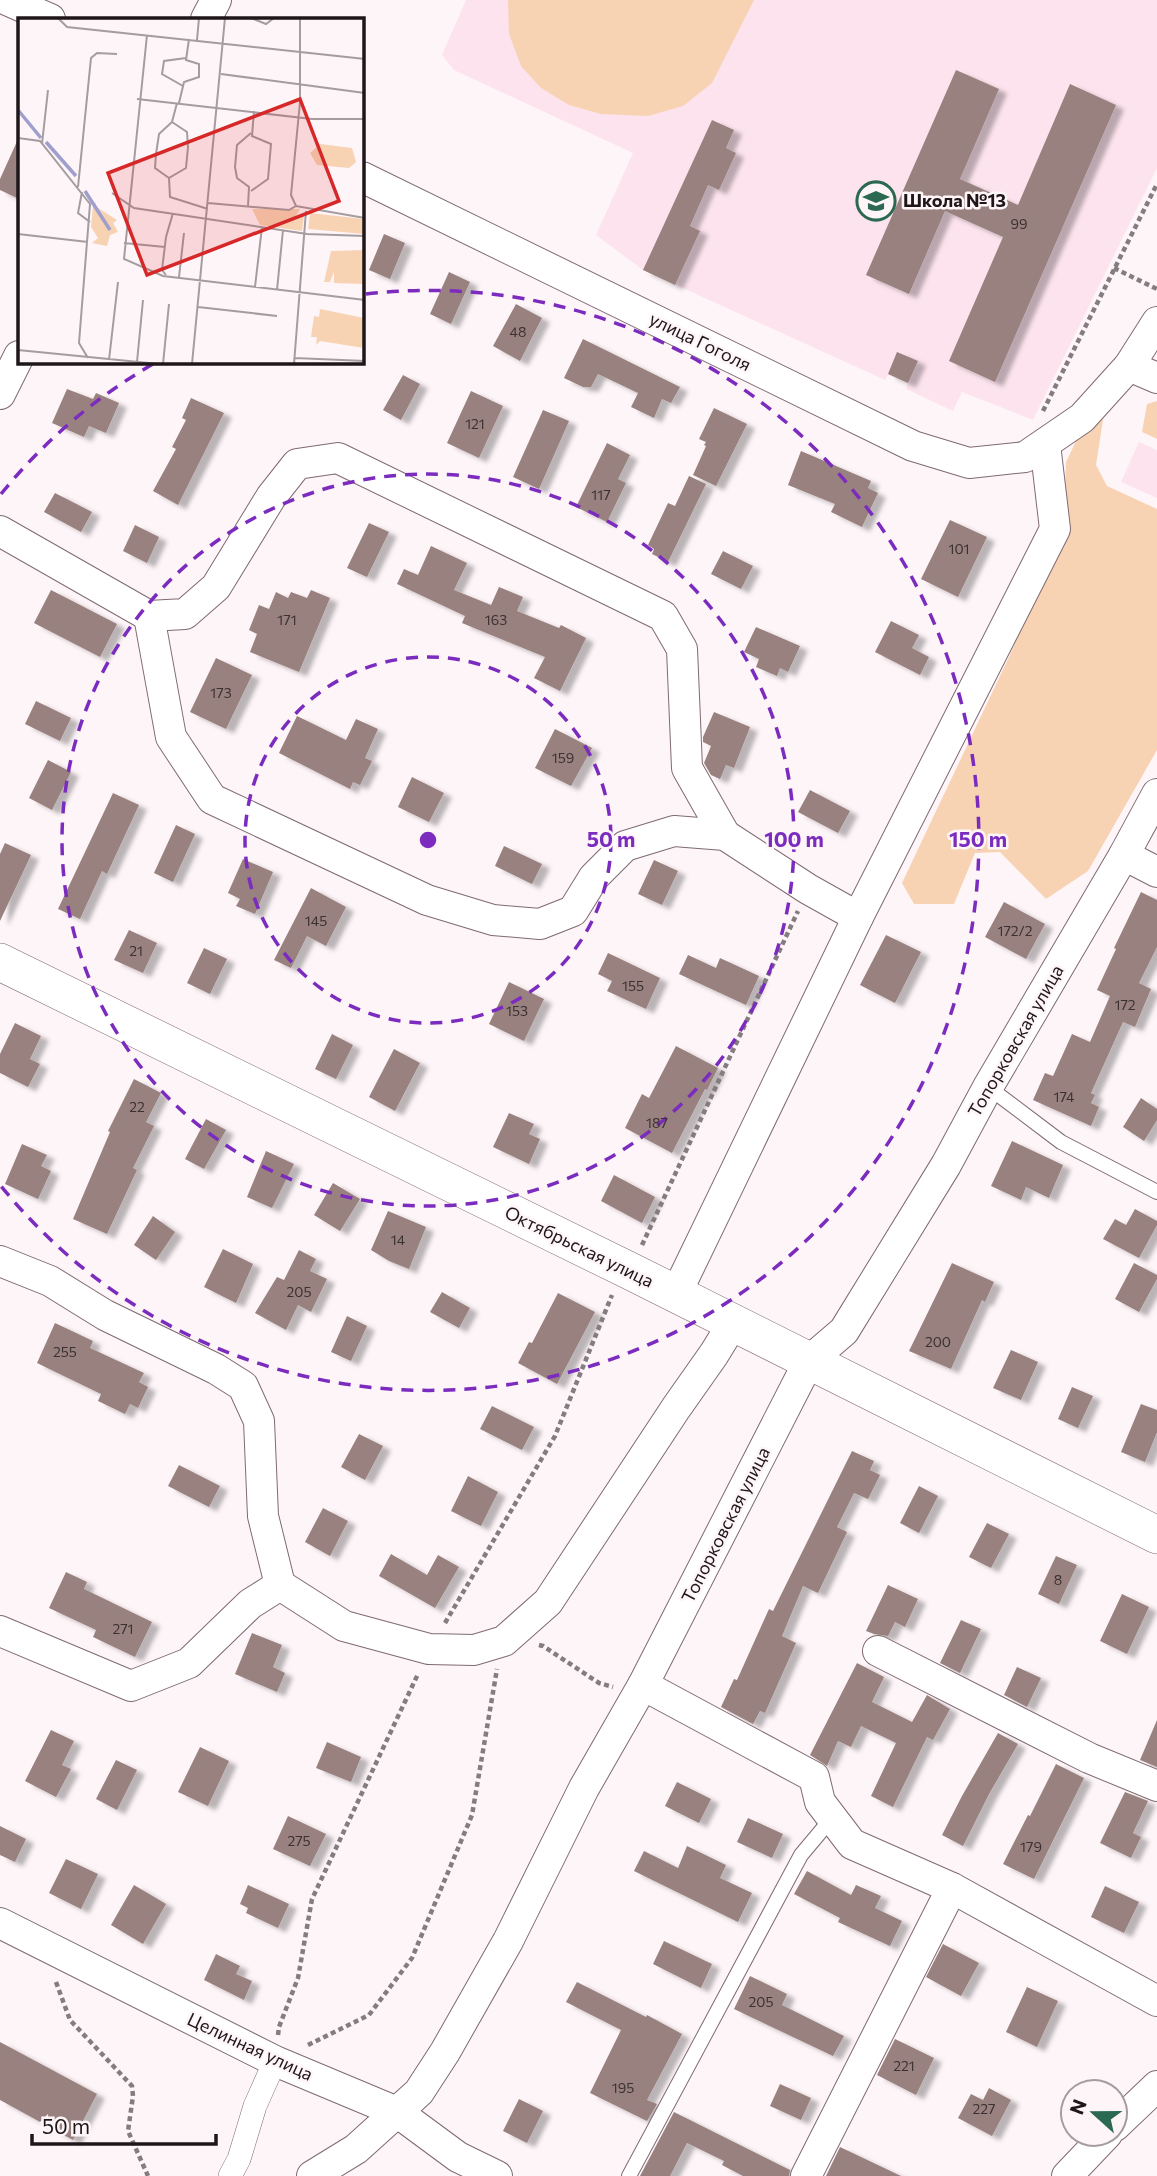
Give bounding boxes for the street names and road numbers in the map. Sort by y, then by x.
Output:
street label: улица Гоголя [646,307,755,375]
street label: Топорковская улица [963,961,1068,1120]
street label: Октябрьская улица [501,1200,657,1292]
street label: Топорковская улица [676,1443,774,1606]
street label: Целинная улица [184,2007,317,2085]

